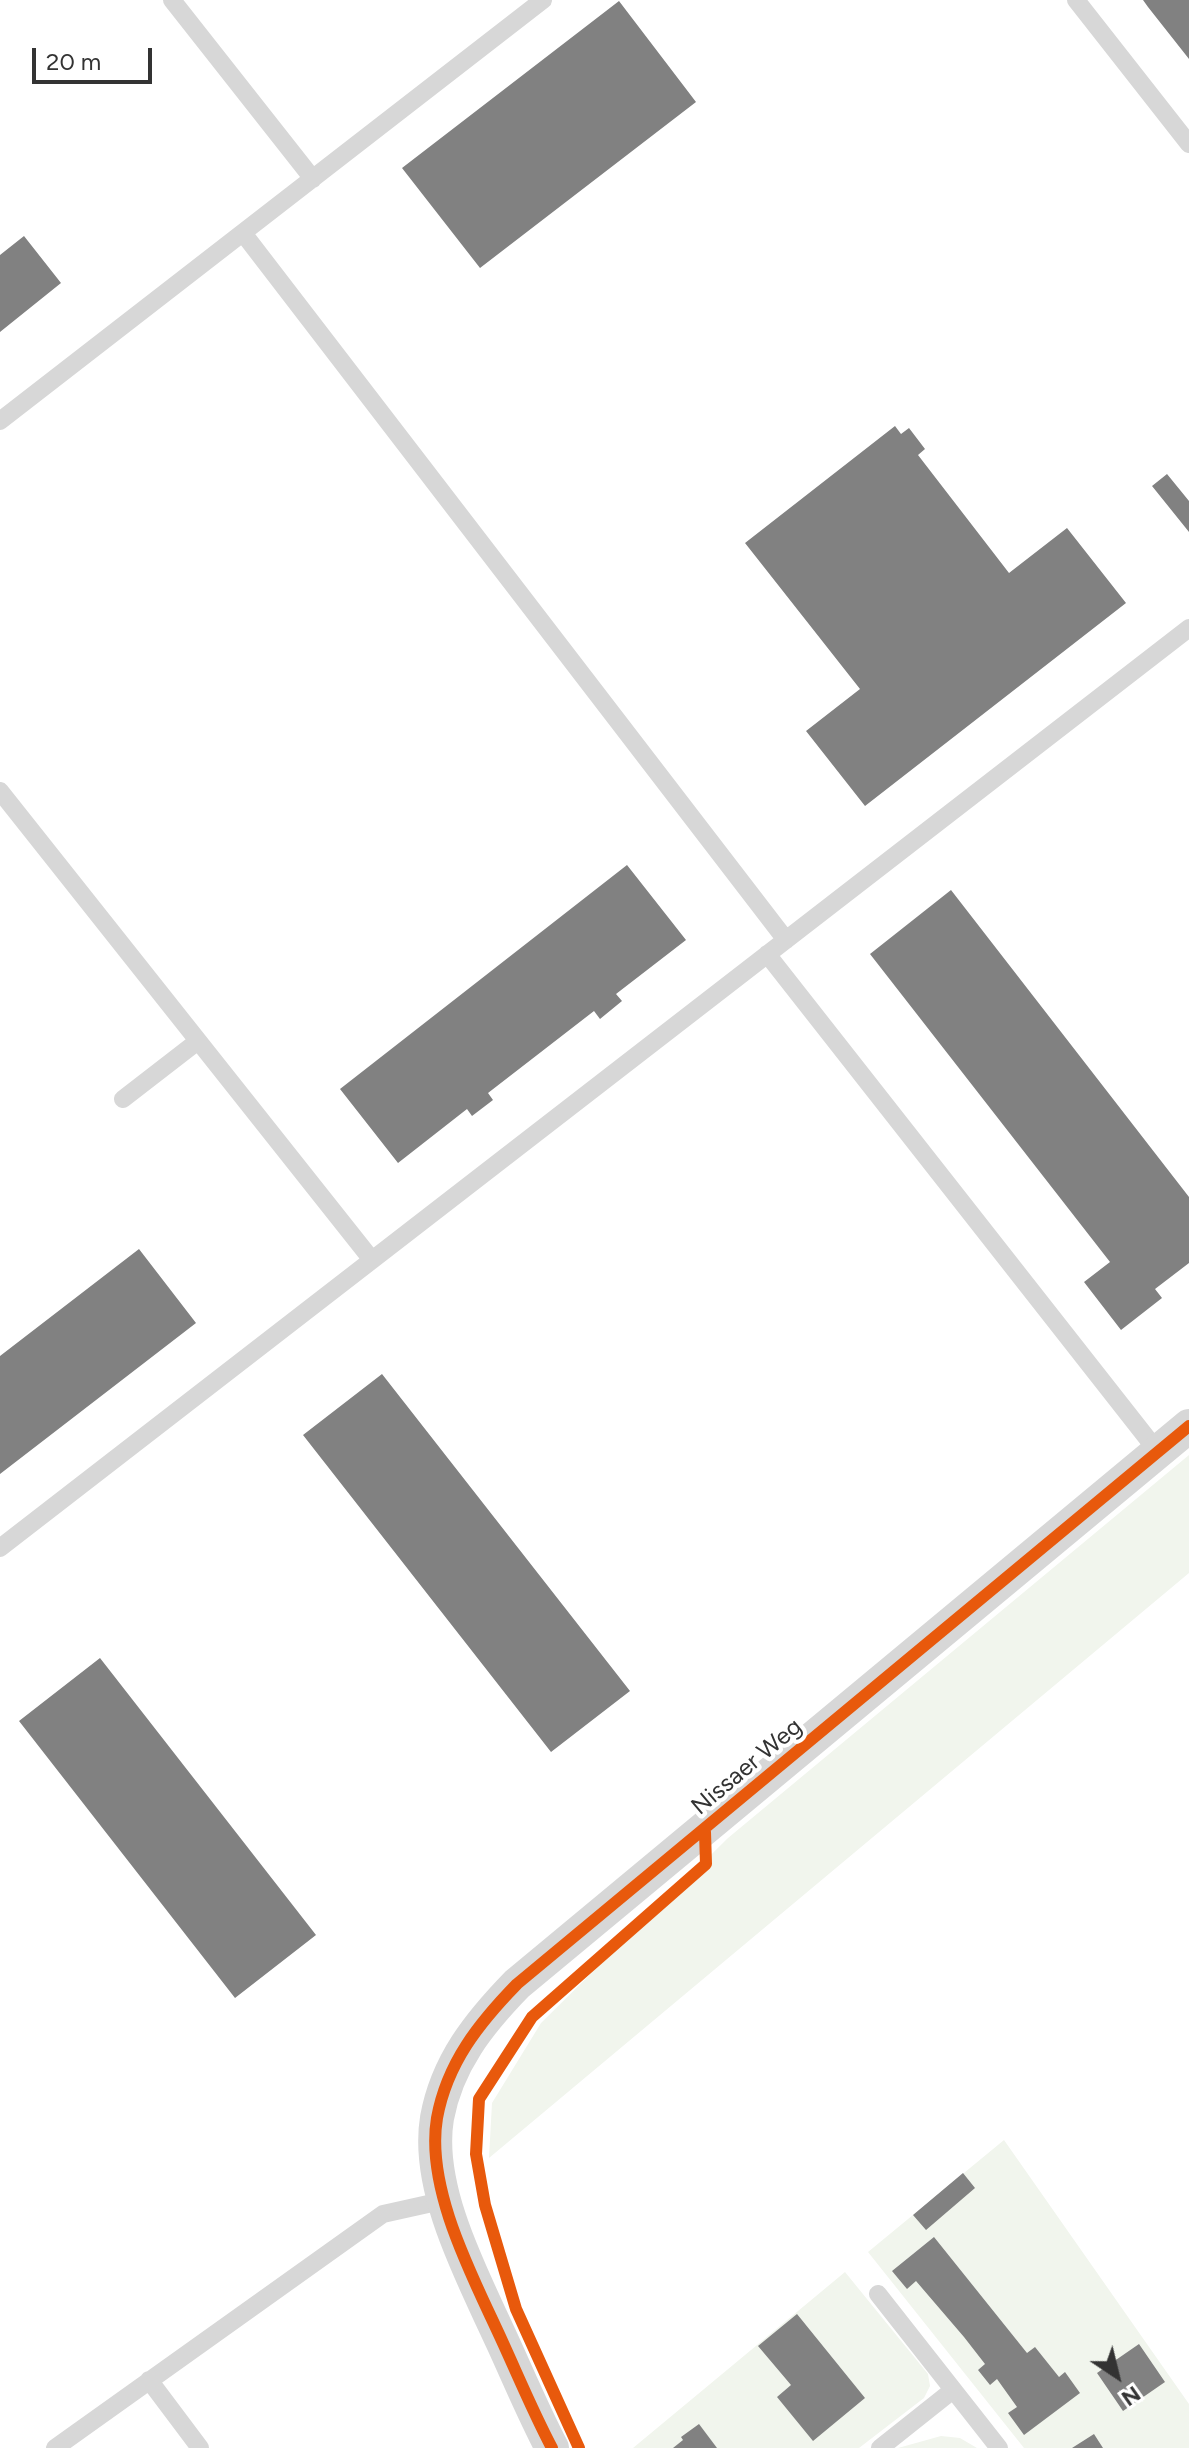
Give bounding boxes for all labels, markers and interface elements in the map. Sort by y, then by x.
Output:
scale bar [36,32,156,82]
text: 20 m [46,47,101,76]
street label: Nissaer Weg [686,1713,808,1821]
north arrow [1077,2336,1157,2416]
text: N [1116,2380,1146,2412]

